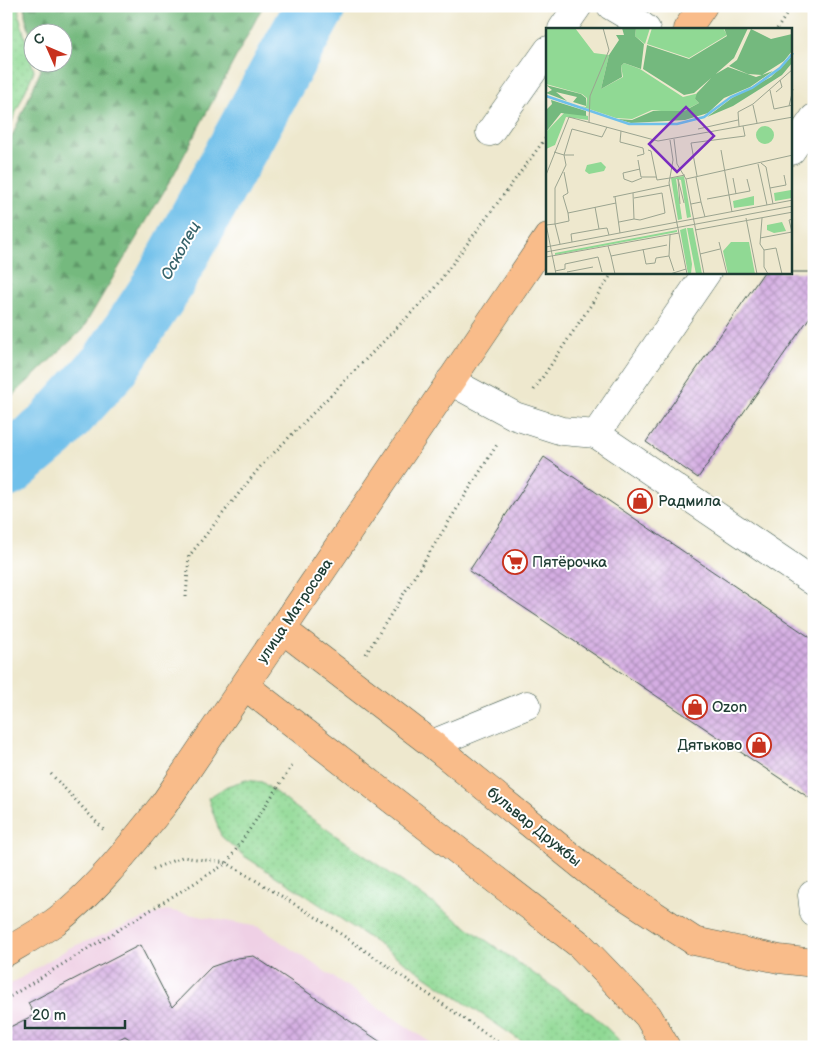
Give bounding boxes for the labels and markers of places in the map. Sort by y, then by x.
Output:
shop icon: Радмила [627,488,653,514]
place label: Радмила [658,492,721,511]
supermarket icon: Пятёрочка [502,549,528,575]
place label: Пятёрочка [532,553,607,572]
shop icon: Ozon [682,694,708,720]
place label: Ozon [712,698,747,717]
shop icon: Дятьково [746,732,772,758]
place label: Дятьково [677,736,742,755]

